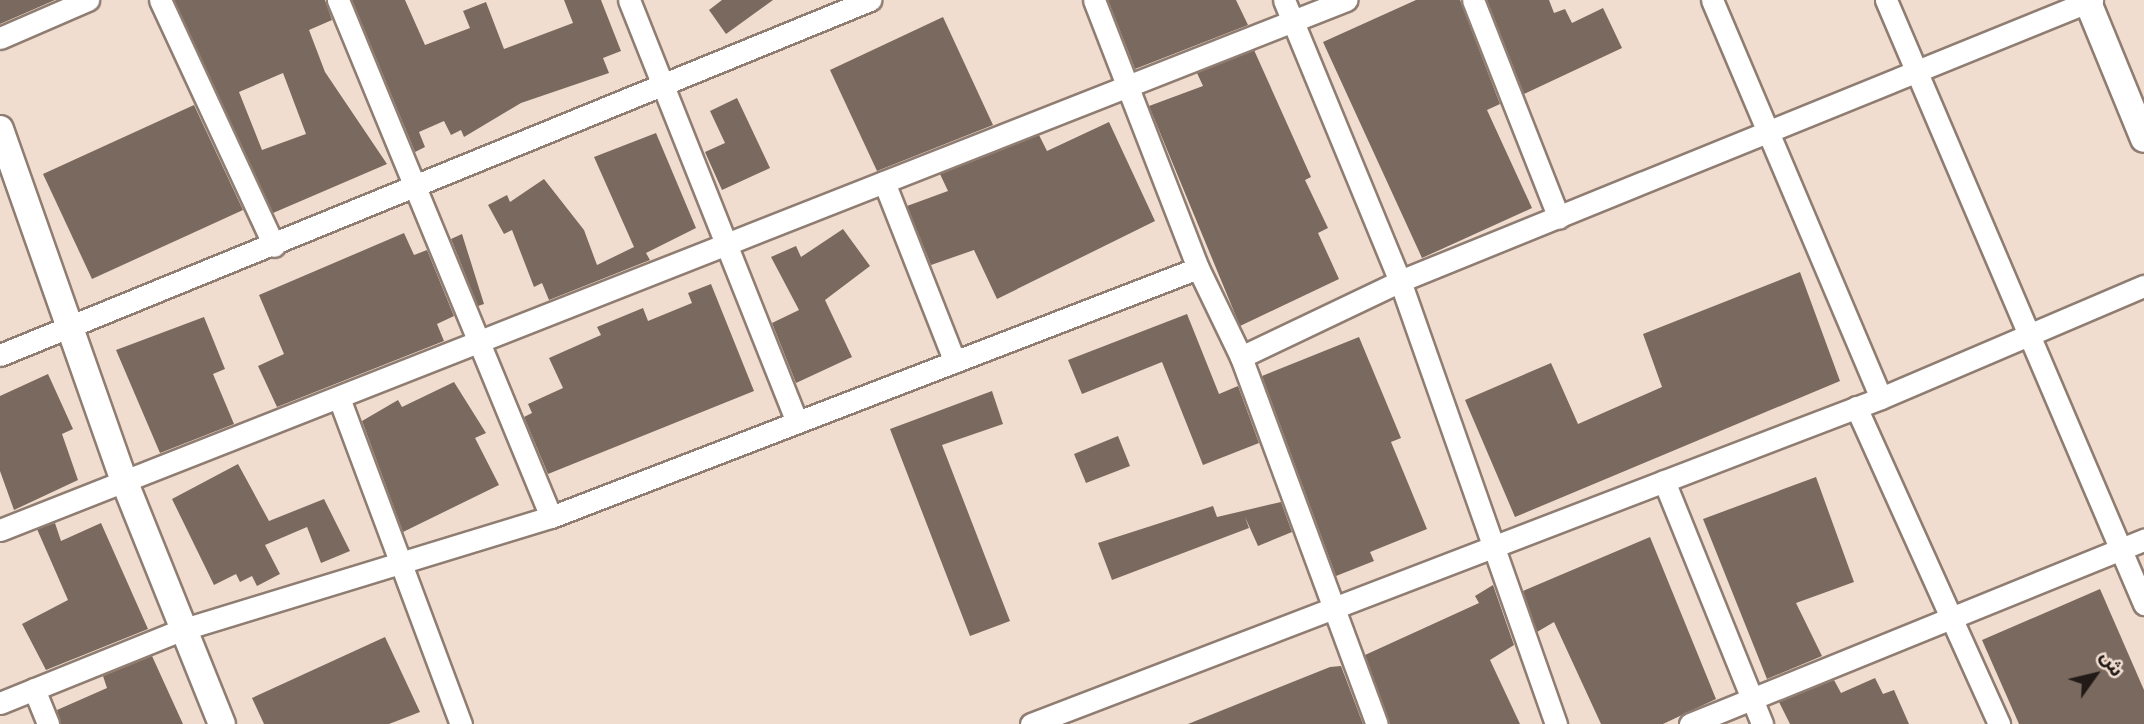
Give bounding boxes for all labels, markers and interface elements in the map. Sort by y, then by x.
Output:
north arrow [2060,640,2130,710]
text: ش [2095,646,2130,681]

